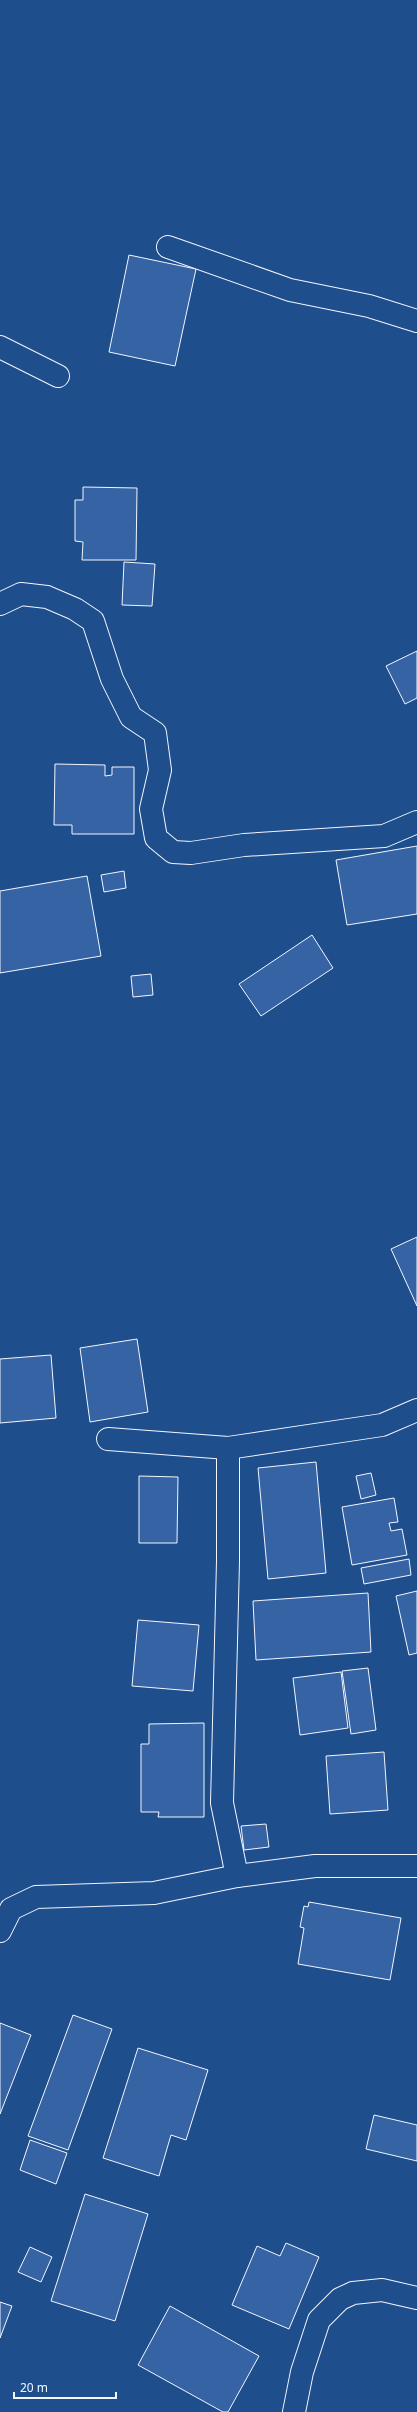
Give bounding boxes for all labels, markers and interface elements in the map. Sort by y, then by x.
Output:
scale bar [14,2374,116,2400]
text: 20 m [20,2379,48,2396]

